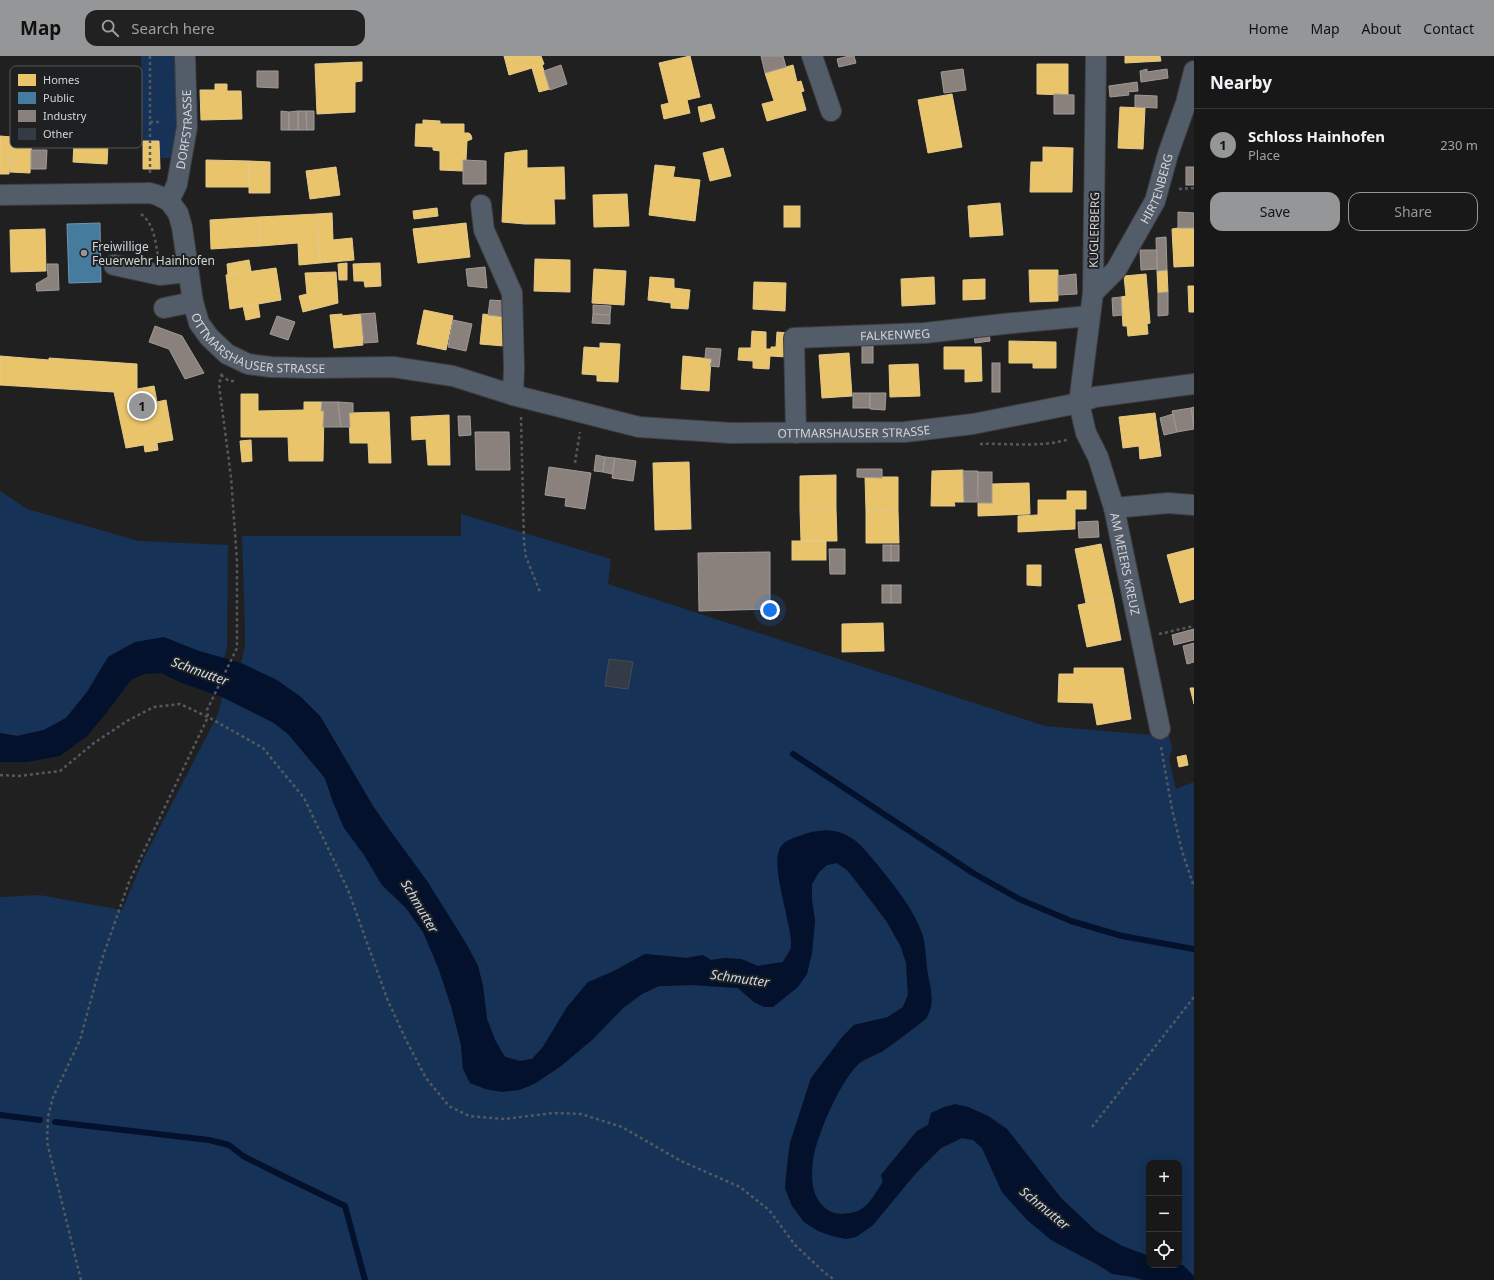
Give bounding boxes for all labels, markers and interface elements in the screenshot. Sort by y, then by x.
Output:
search box [85,10,365,46]
text: Map [20,15,61,41]
icon: search [99,17,121,39]
text: Search here [131,18,215,38]
text: Home [1249,19,1288,38]
text: Map [1310,19,1340,38]
text: About [1362,19,1401,38]
text: Contact [1423,19,1474,38]
legend [10,66,142,148]
text: Nearby [1210,71,1272,94]
text: Homes [43,72,80,87]
street label: DORFSTRASSE [171,89,196,171]
text: Public [43,90,74,105]
text: Industry [43,108,87,123]
text: Other [43,126,74,141]
text: Schloss Hainhofen [1248,126,1385,146]
text: 1 [1219,136,1227,154]
text: 230 m [1440,136,1478,154]
text: Place [1248,146,1280,164]
street label: HIRTENBERG [1135,151,1176,227]
street label: KUGLERBERG [1085,192,1103,268]
button: Save [1210,192,1340,231]
button: Share [1348,192,1478,231]
place label: Freiwillige Feuerwehr Hainhofen [92,238,215,269]
marker: Freiwillige Feuerwehr Hainhofen [79,248,89,258]
street label: OTTMARSHAUSER STRASSE [188,311,325,377]
street label: FALKENWEG [860,324,931,344]
pin: 1 [129,391,155,421]
street label: OTTMARSHAUSER STRASSE [777,421,931,441]
street label: AM MEIERS KREUZ [1107,511,1145,617]
your location [760,600,780,620]
water label: Schmutter [169,652,232,690]
water label: Schmutter [397,876,443,937]
water label: Schmutter [709,965,771,991]
map controls [1146,1160,1182,1268]
button: + [1146,1160,1182,1196]
water label: Schmutter [1016,1182,1074,1234]
button: − [1146,1196,1182,1232]
button: locate [1146,1232,1182,1268]

